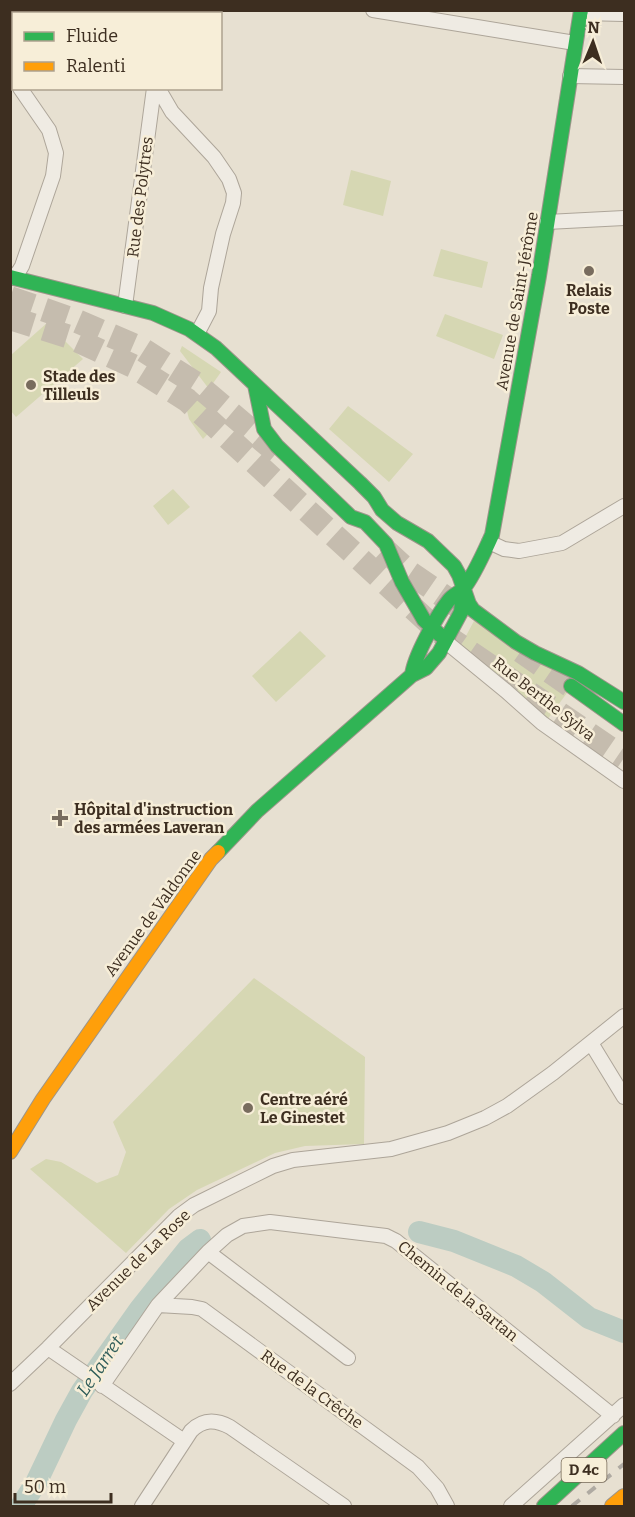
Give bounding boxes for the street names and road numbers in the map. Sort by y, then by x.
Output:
street label: Rue des Polytres [123,136,157,258]
street label: Avenue de Saint-Jérôme [492,210,542,392]
street label: Rue Berthe Sylva [489,653,599,745]
street label: Avenue de Valdonne [101,846,205,980]
street label: Avenue de La Rose [82,1205,194,1315]
street label: Chemin de la Sartan [394,1237,522,1345]
street label: Rue de la Crêche [257,1345,367,1433]
road number: D 4c [562,1458,606,1482]

